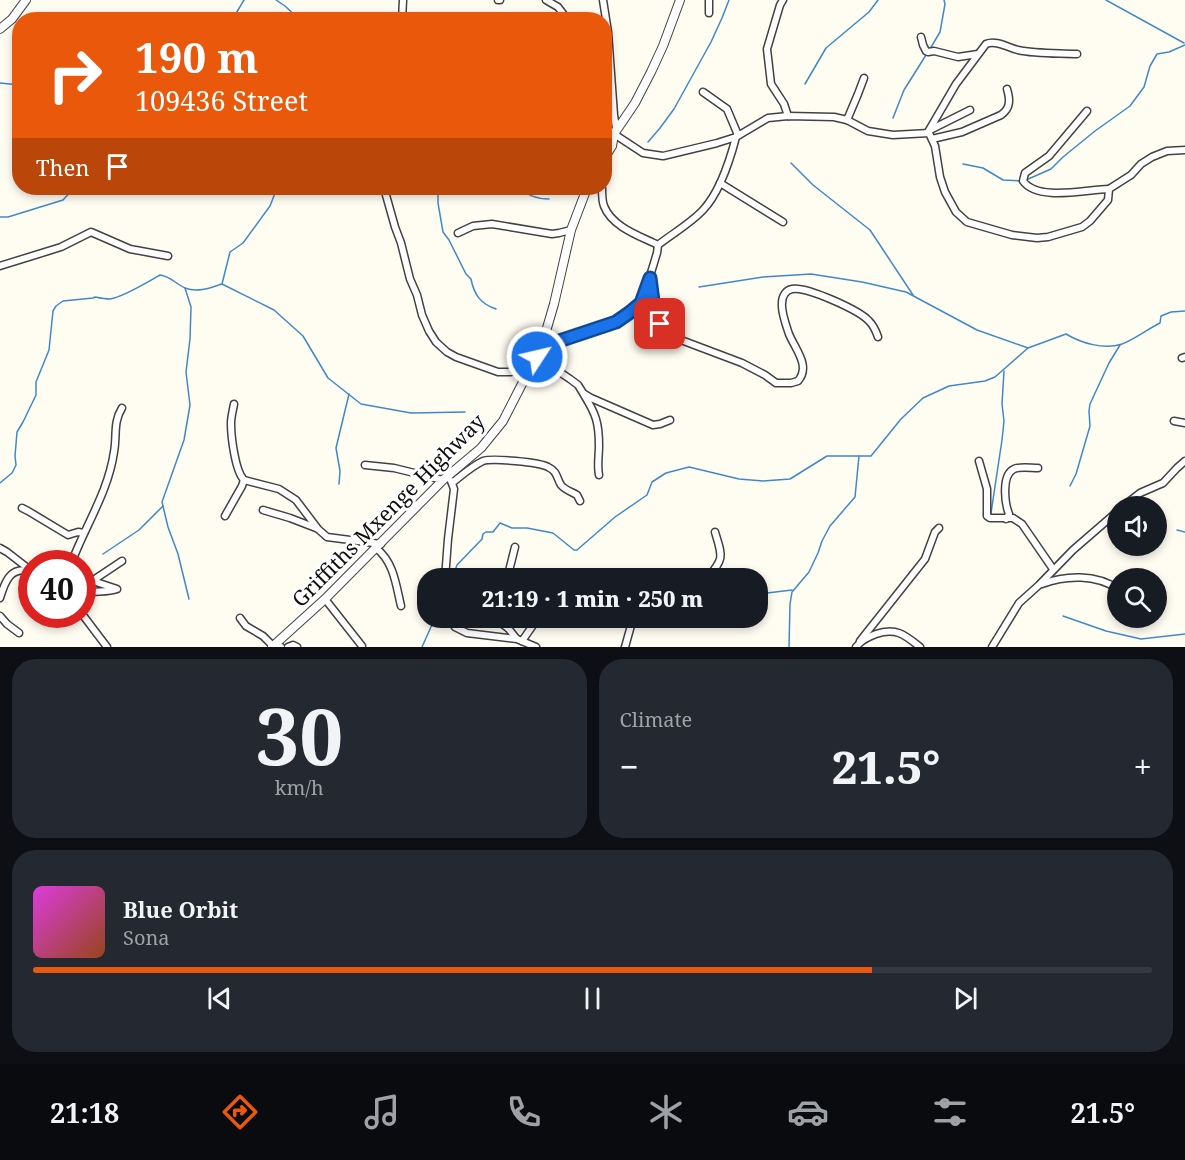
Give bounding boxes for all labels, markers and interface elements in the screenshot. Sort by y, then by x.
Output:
text: 190 m [135,28,259,85]
icon: right [36,36,114,114]
text: 109436 Street [135,82,308,119]
icon: arrive [101,150,134,183]
text: Then [36,152,89,182]
pin [634,298,685,349]
icon: arrive [643,307,676,340]
position arrow [505,325,569,389]
street label: Griffiths Mxenge Highway [285,407,491,613]
map controls [1107,496,1167,628]
button: sound [1107,496,1167,556]
speed limit sign: 40 [18,550,96,628]
button: search [1107,568,1167,628]
text: 21:19 · 1 min · 250 m [482,583,703,613]
text: 30 [255,682,343,788]
text: Climate [620,706,692,733]
text: 21.5° [832,736,940,797]
text: − [620,744,639,789]
text: + [1134,744,1152,789]
text: km/h [275,774,324,801]
text: Blue Orbit [123,894,238,924]
text: Sona [123,924,170,951]
icon: previous [203,982,236,1015]
icon: pause [576,982,609,1015]
icon: next [949,982,982,1015]
icon: directions [219,1091,261,1133]
icon: music [361,1091,403,1133]
icon: phone [503,1091,545,1133]
icon: climate [645,1091,687,1133]
icon: car [787,1091,829,1133]
icon: filters [929,1091,971,1133]
text: 21:18 [50,1094,119,1131]
text: 21.5° [1071,1094,1135,1131]

